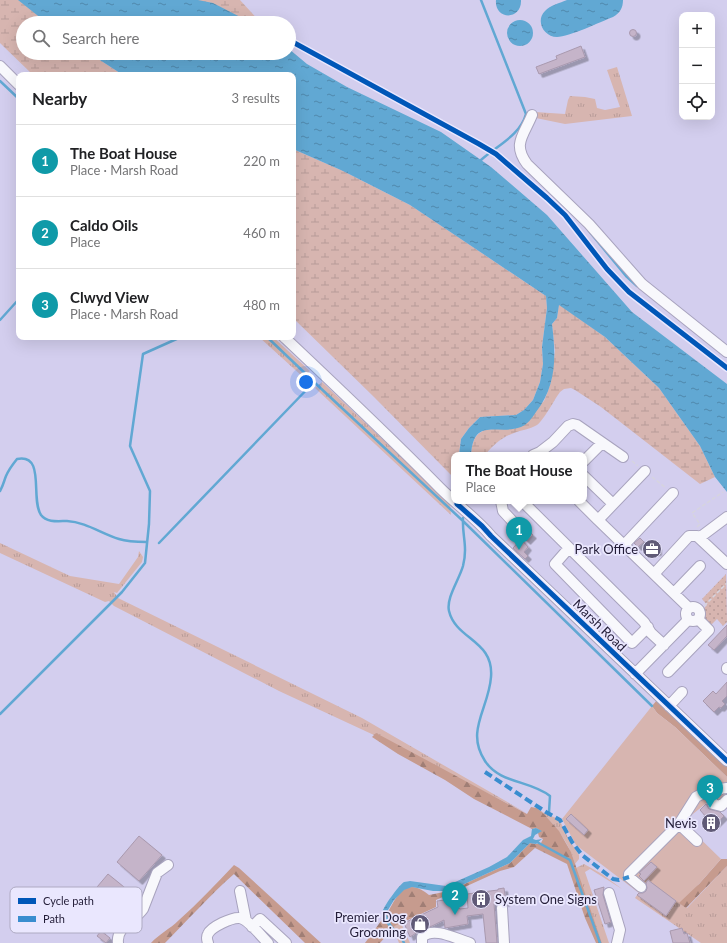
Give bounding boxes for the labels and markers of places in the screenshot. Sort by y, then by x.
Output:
pin: 1 [506,517,532,550]
office icon: Park Office [641,538,663,560]
place label: Park Office [574,541,638,557]
pin: 3 [697,775,723,808]
building icon: Nevis [700,812,722,834]
place label: Nevis [665,815,697,831]
pin: 2 [442,882,468,915]
building icon: System One Signs [470,888,492,910]
place label: System One Signs [495,891,597,907]
place label: Premier Dog Grooming [335,909,406,940]
shop icon: Premier Dog Grooming [409,913,431,935]

